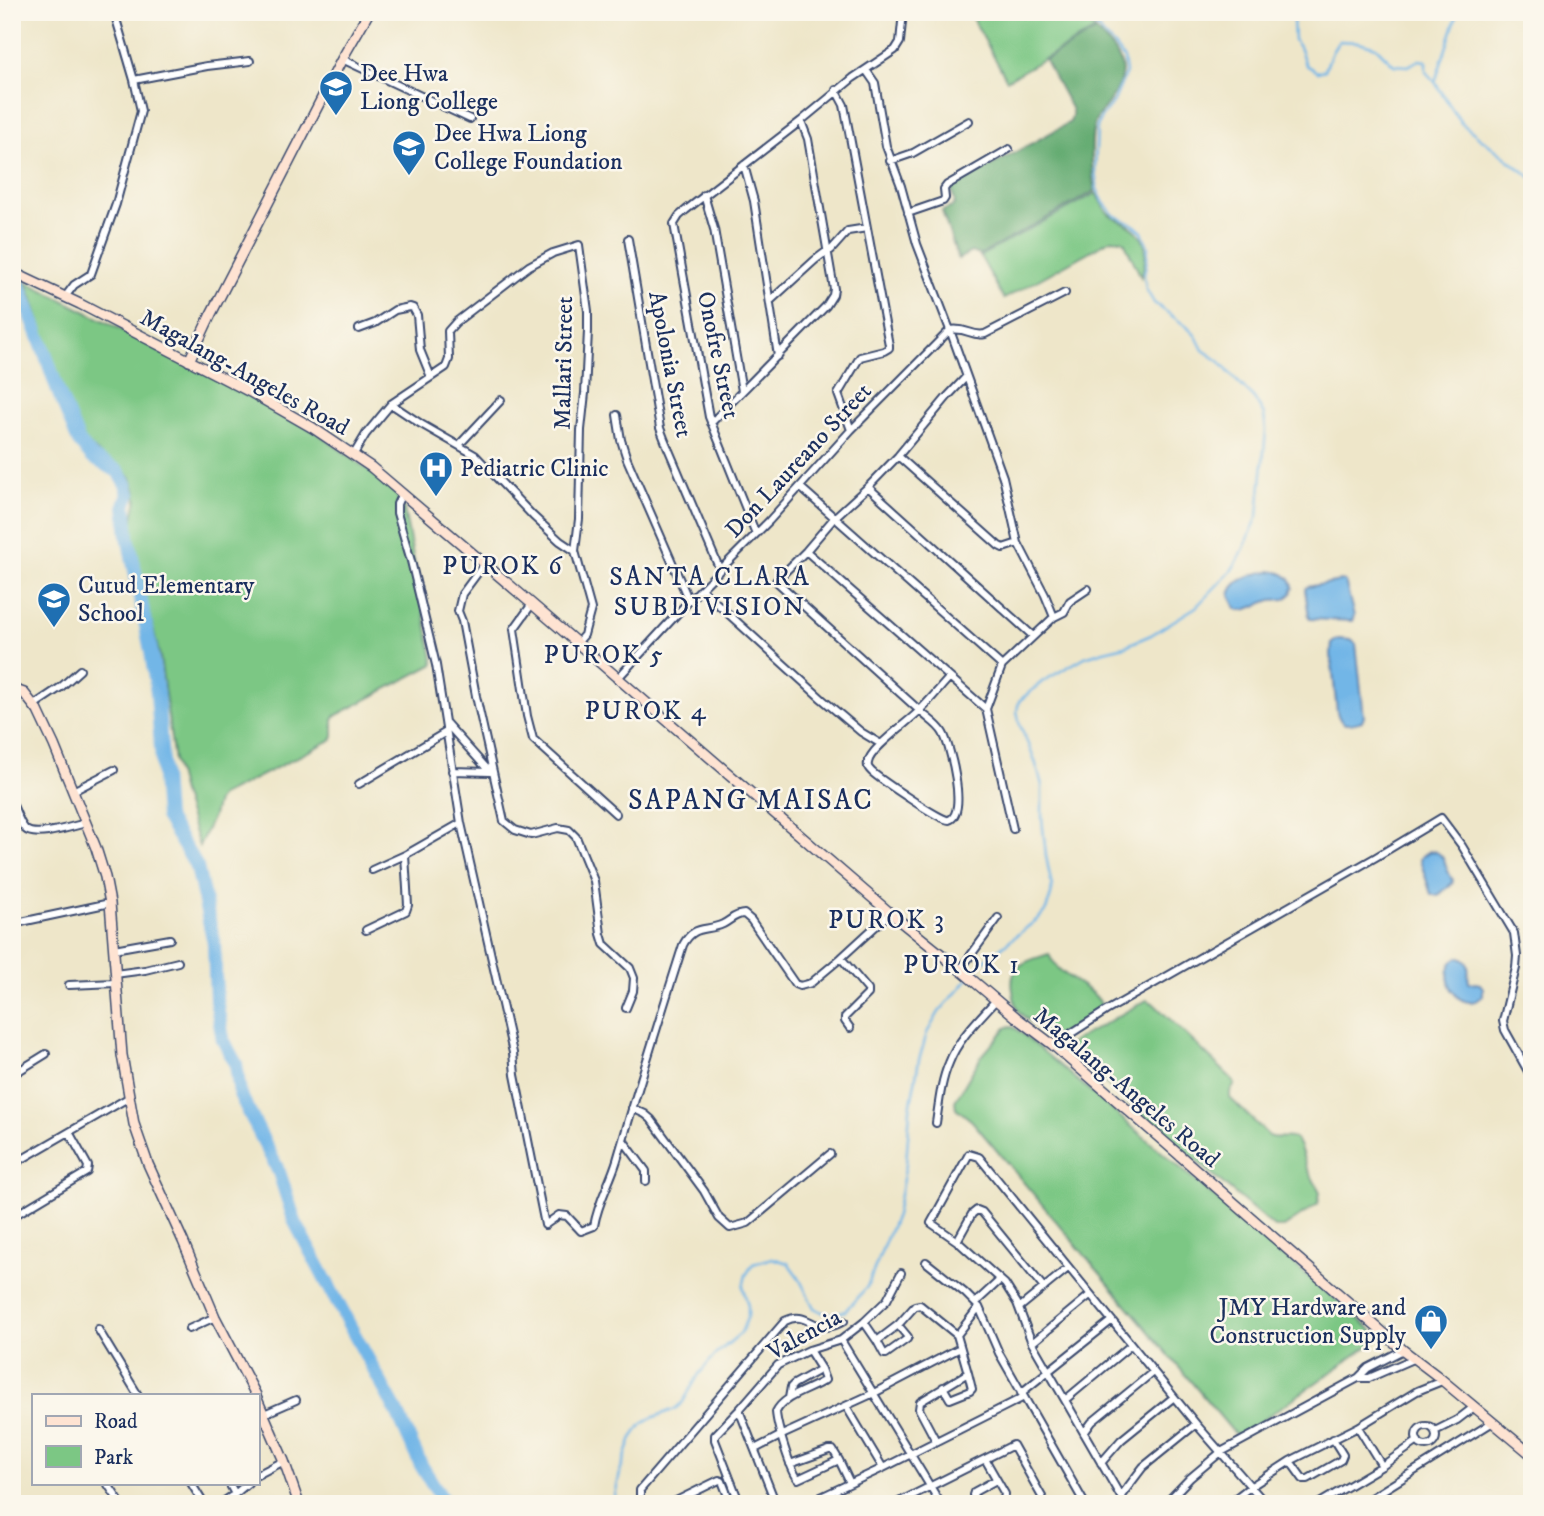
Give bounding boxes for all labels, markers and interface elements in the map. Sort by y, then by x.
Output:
place label: Dee Hwa Liong College [360,59,498,117]
school or university icon: Dee Hwa Liong College [317,68,355,117]
place label: Dee Hwa Liong College Foundation [434,119,623,177]
school or university icon: Dee Hwa Liong College Foundation [390,128,428,177]
street label: Apolonia Street [641,288,699,440]
street label: Onofre Street [690,289,746,422]
street label: Mallari Street [548,296,580,430]
street label: Magalang-Angeles Road [135,303,354,443]
street label: Don Laureano Street [719,377,879,545]
hospital icon: Pediatric Clinic [417,449,455,498]
place label: Pediatric Clinic [460,454,609,484]
district label: PUROK 6 [442,550,564,583]
district label: SANTA CLARA SUBDIVISION [609,561,811,624]
place label: Cutud Elementary School [78,571,255,629]
school or university icon: Cutud Elementary School [35,580,73,629]
district label: PUROK 5 [543,639,665,672]
district label: PUROK 4 [584,695,708,728]
district label: SAPANG MAISAC [628,783,874,818]
district label: PUROK 3 [828,904,946,937]
district label: PUROK 1 [903,949,1021,982]
street label: Magalang-Angeles Road [1027,1001,1226,1175]
place label: JMY Hardware and Construction Supply [1210,1293,1407,1351]
street label: Valencia [761,1302,848,1368]
shop icon: JMY Hardware and Construction Supply [1412,1302,1450,1351]
legend [32,1394,259,1484]
text: Road [94,1409,138,1435]
text: Park [94,1445,134,1471]

